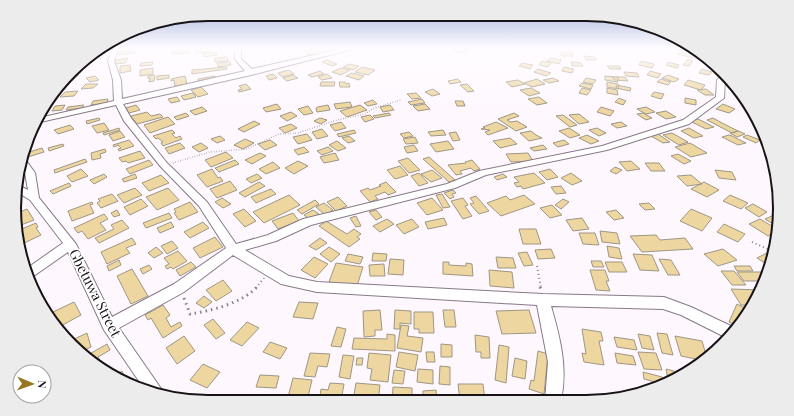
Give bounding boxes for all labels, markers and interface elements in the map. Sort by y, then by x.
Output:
street label: Gbetuwa Street [65,245,126,341]
north arrow [12,364,52,404]
text: N [35,380,50,389]

